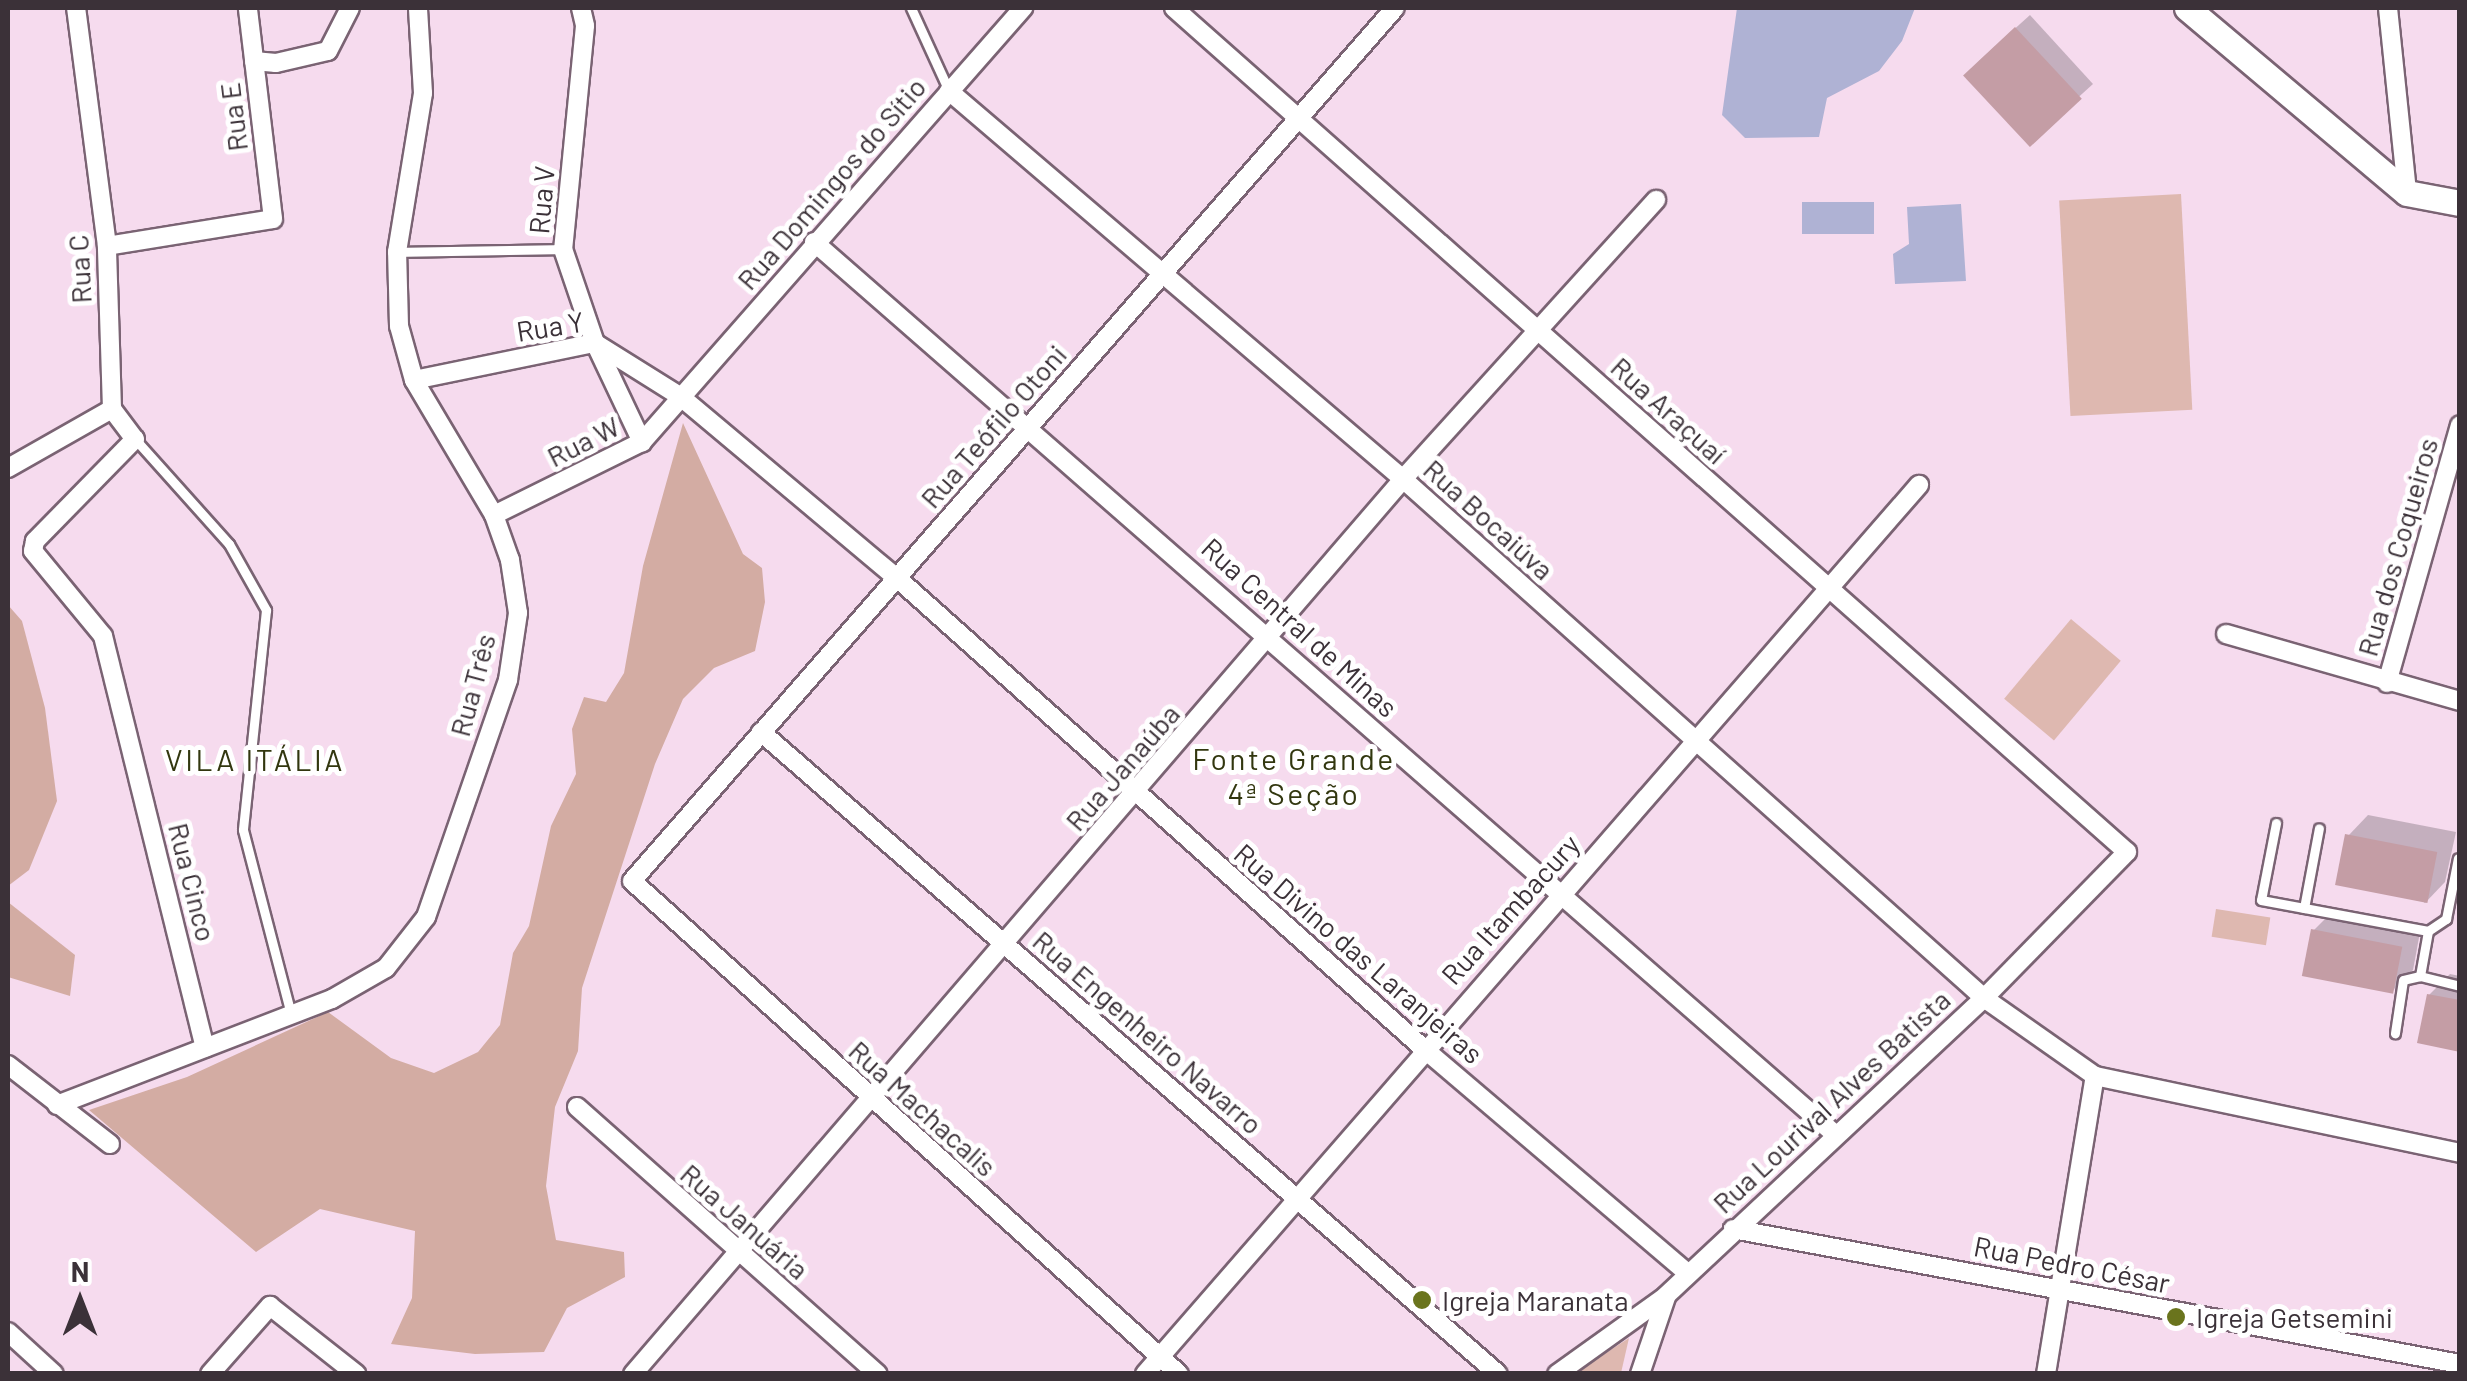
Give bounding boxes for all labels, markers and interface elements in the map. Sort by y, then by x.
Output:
street label: Rua Domingos do Sítio [730,70,932,296]
street label: Rua E [212,81,254,153]
street label: Rua V [521,164,561,236]
street label: Rua C [60,234,98,304]
street label: Rua Y [514,304,586,348]
street label: Rua Teófilo Otoni [913,338,1073,514]
street label: Rua Araçuaí [1605,350,1733,470]
street label: Rua W [541,409,625,473]
street label: Rua dos Coqueiros [2350,434,2444,660]
street label: Rua Bocaiúva [1417,452,1561,586]
street label: Rua Central de Minas [1195,530,1405,724]
street label: Rua Três [442,630,502,740]
street label: Rua Janaúba [1058,697,1186,837]
district label: Fonte Grande 4ª Seção [1192,740,1396,810]
district label: VILA ITÁLIA [165,741,345,777]
street label: Rua Cinco [162,819,224,945]
street label: Rua Itambacury [1434,827,1586,991]
street label: Rua Divino das Laranjeiras [1228,836,1490,1070]
street label: Rua Engenheiro Navarro [1026,923,1270,1141]
street label: Rua Lourival Alves Batista [1706,982,1956,1220]
street label: Rua Machacalis [843,1033,1003,1183]
street label: Rua Januária [674,1156,816,1286]
street label: Rua Pedro César [1971,1229,2173,1299]
north arrow [30,1251,130,1351]
text: N [71,1254,89,1288]
place label: Igreja Maranata [1442,1283,1629,1317]
marker: Igreja Maranata [1411,1289,1433,1311]
place label: Igreja Getsemini [2196,1300,2393,1334]
marker: Igreja Getsemini [2165,1306,2187,1328]

